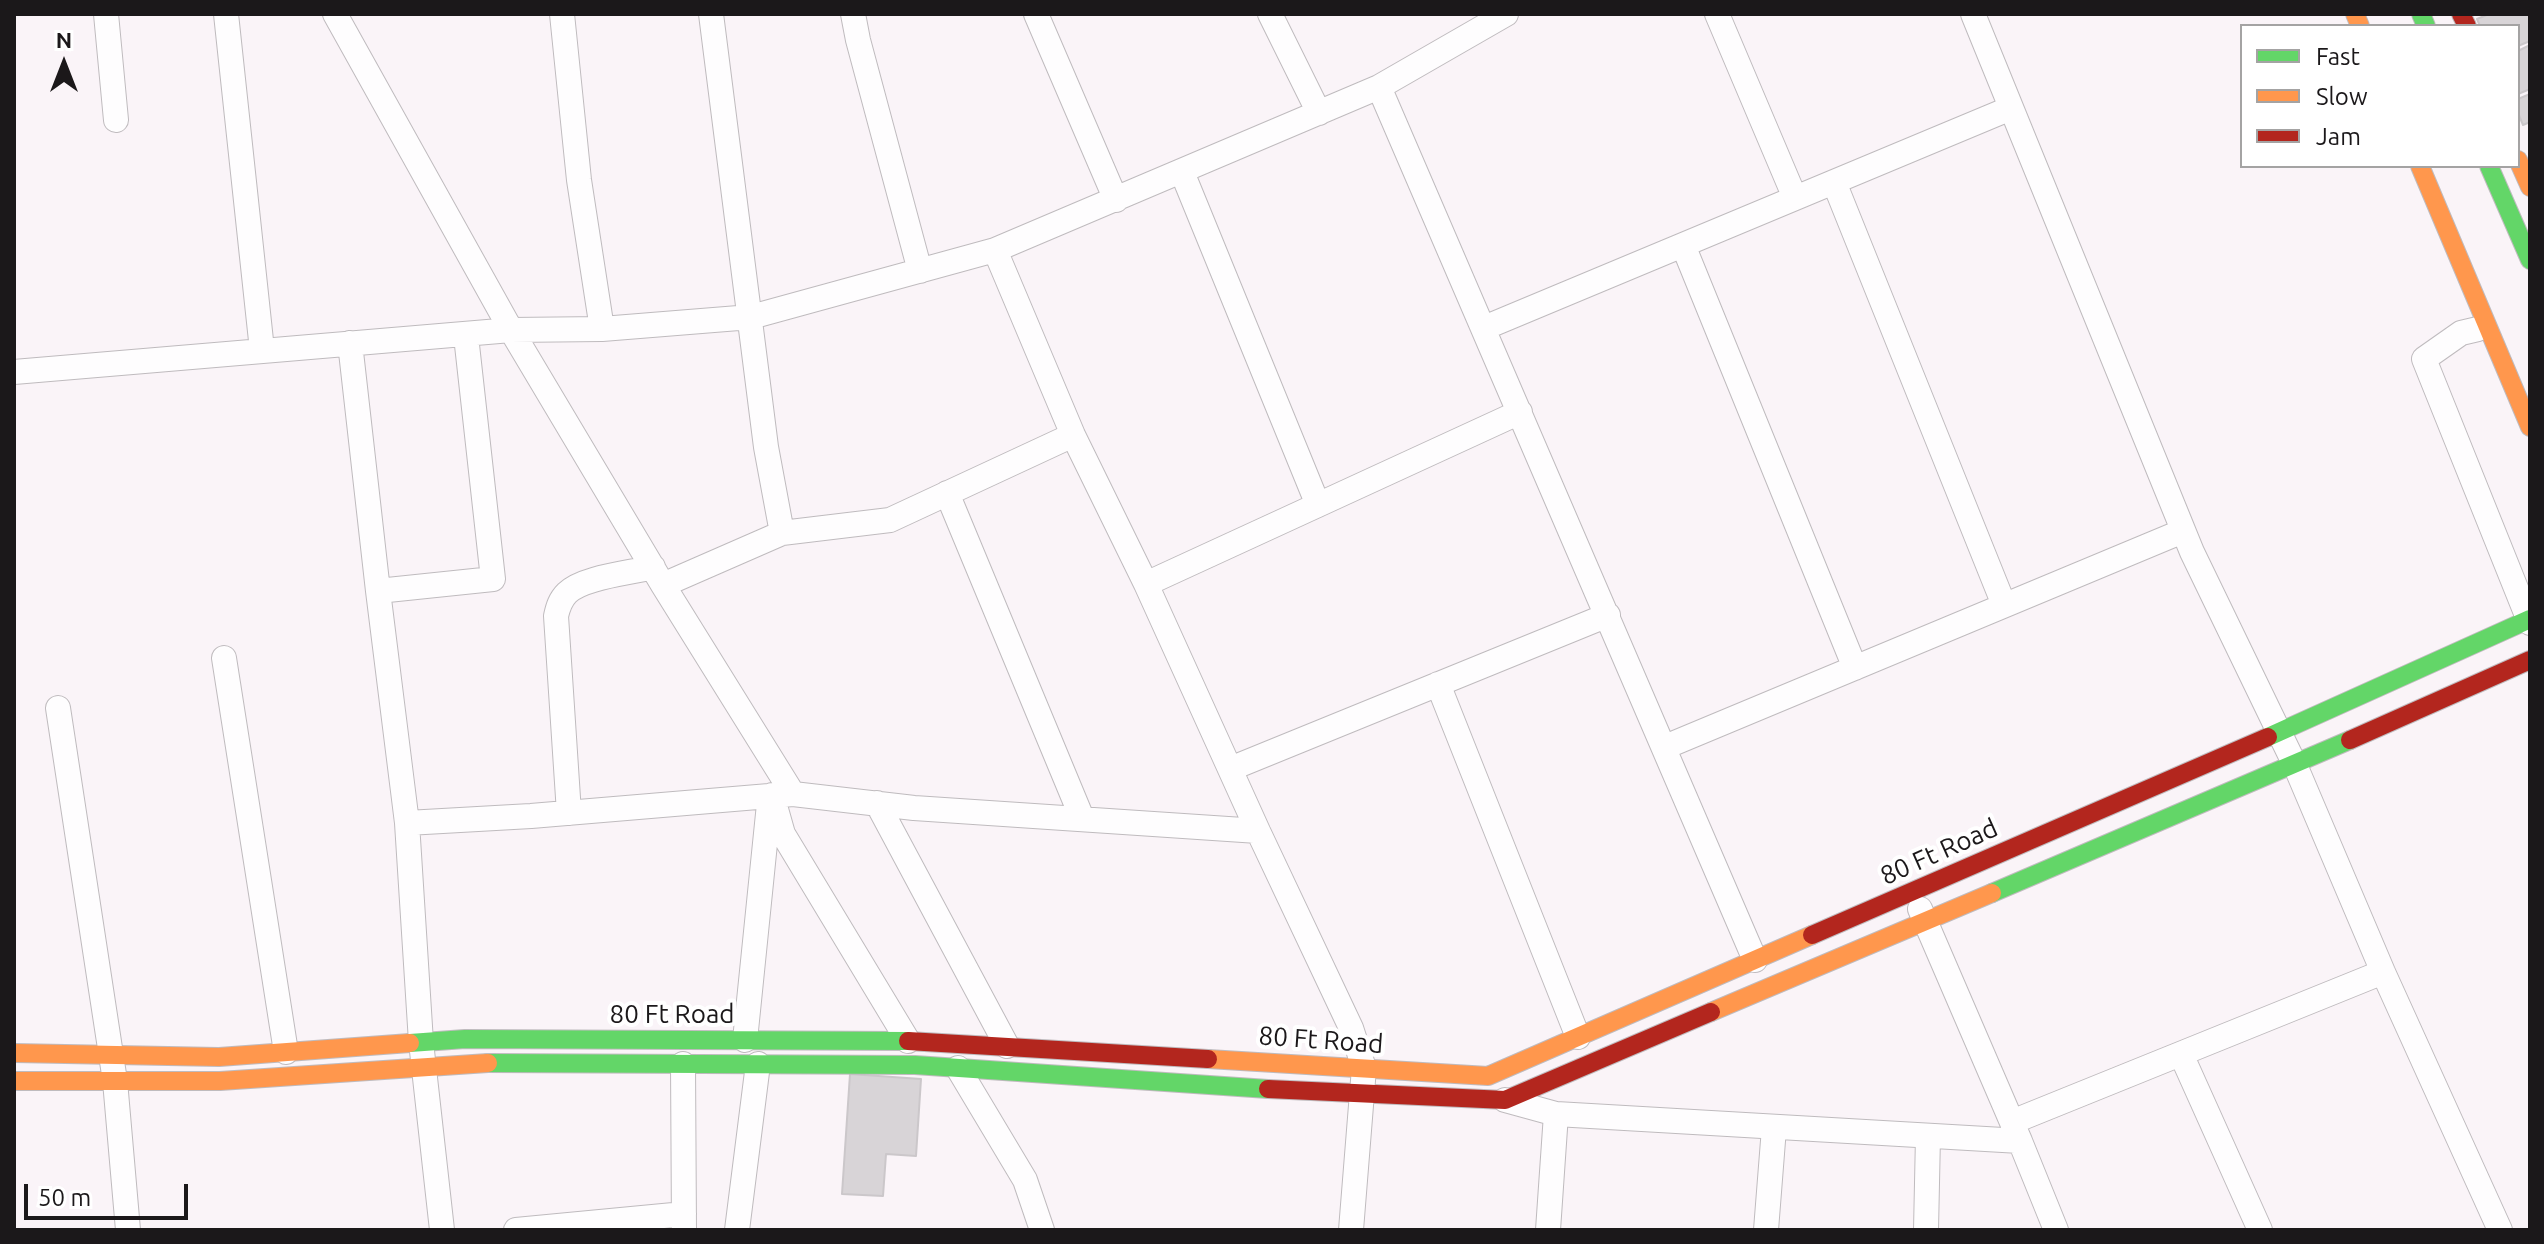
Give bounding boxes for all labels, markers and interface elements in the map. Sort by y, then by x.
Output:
north arrow [24,24,104,104]
legend [2240,24,2520,168]
text: N [56,27,72,52]
text: Fast [2316,43,2360,70]
text: Slow [2316,83,2368,110]
text: Jam [2316,123,2361,150]
street label: 80 Ft Road [1876,812,2002,892]
street label: 80 Ft Road [609,998,735,1030]
street label: 80 Ft Road [1258,1020,1384,1060]
scale bar [28,1168,192,1218]
text: 50 m [38,1184,91,1211]

